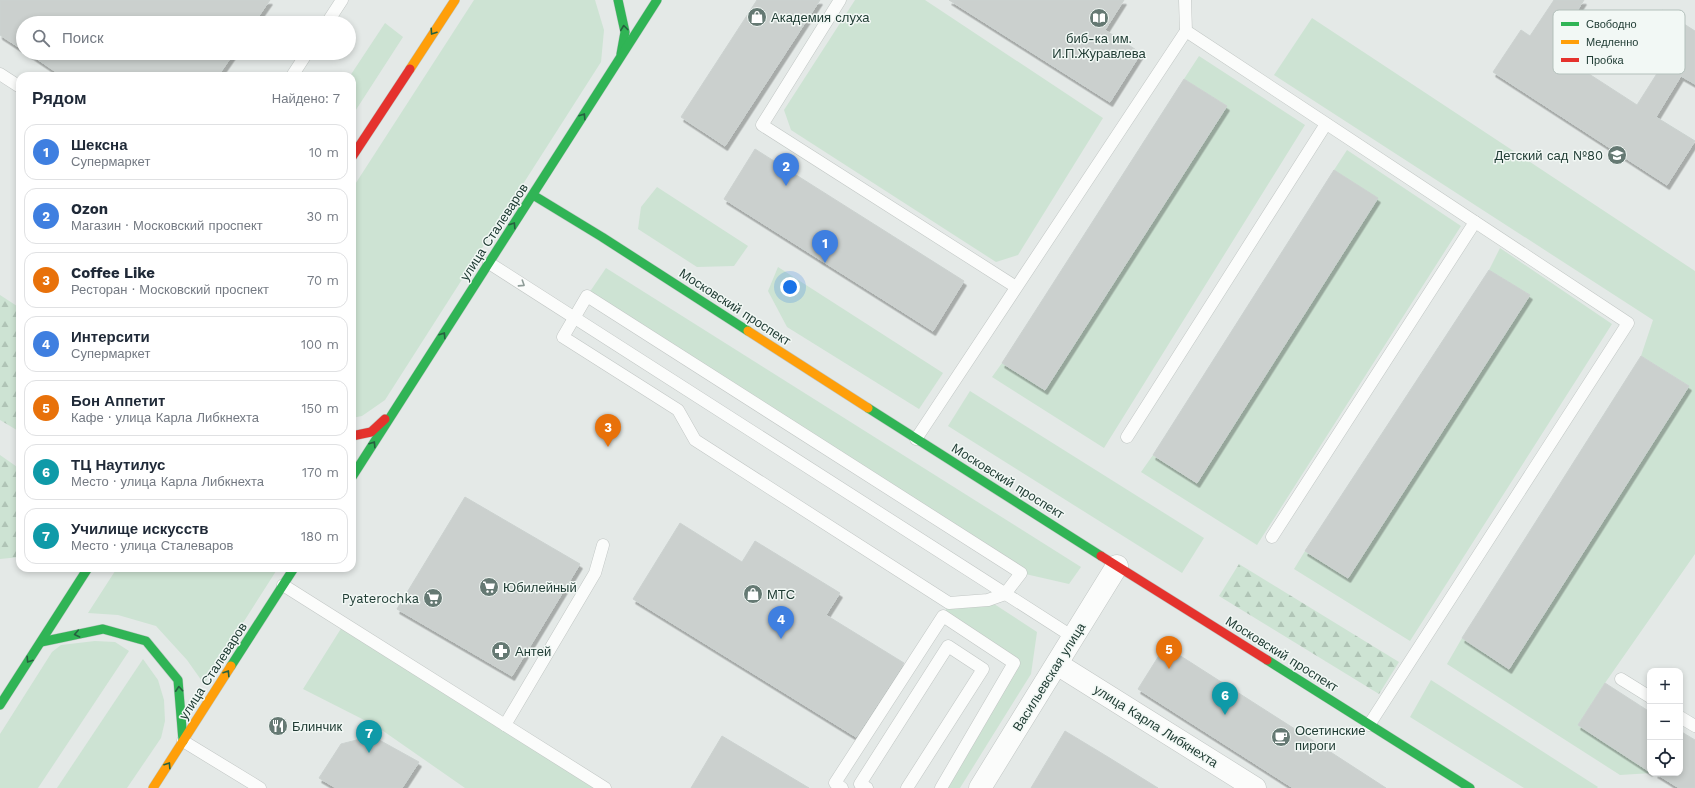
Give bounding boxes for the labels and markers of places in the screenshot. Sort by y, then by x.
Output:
shop icon: Академия слуха [746,6,768,28]
library icon: биб-ка им. И.П.Журавлева [1088,7,1110,29]
place label: Академия слуха [771,10,870,25]
place label: биб-ка им. И.П.Журавлева [1052,31,1147,61]
school or university icon: Детский сад №80 [1606,144,1628,166]
place label: Детский сад №80 [1494,148,1603,163]
pin: 2 [773,153,799,186]
pin: 1 [812,230,838,263]
pin: 3 [595,414,621,447]
supermarket icon: Юбилейный [478,576,500,598]
place label: Юбилейный [503,580,577,595]
shop icon: МТС [742,583,764,605]
supermarket icon: Pyaterochka [422,587,444,609]
place label: МТС [767,587,795,602]
place label: Pyaterochka [342,591,420,606]
pin: 4 [768,606,794,639]
pin: 5 [1156,636,1182,669]
pharmacy icon: Антей [490,640,512,662]
place label: Антей [515,644,551,659]
pin: 6 [1212,682,1238,715]
restaurant icon: Блинчик [267,715,289,737]
place label: Блинчик [292,719,342,734]
pin: 7 [356,720,382,753]
place label: Осетинские пироги [1295,723,1365,753]
cafe icon: Осетинские пироги [1270,726,1292,748]

